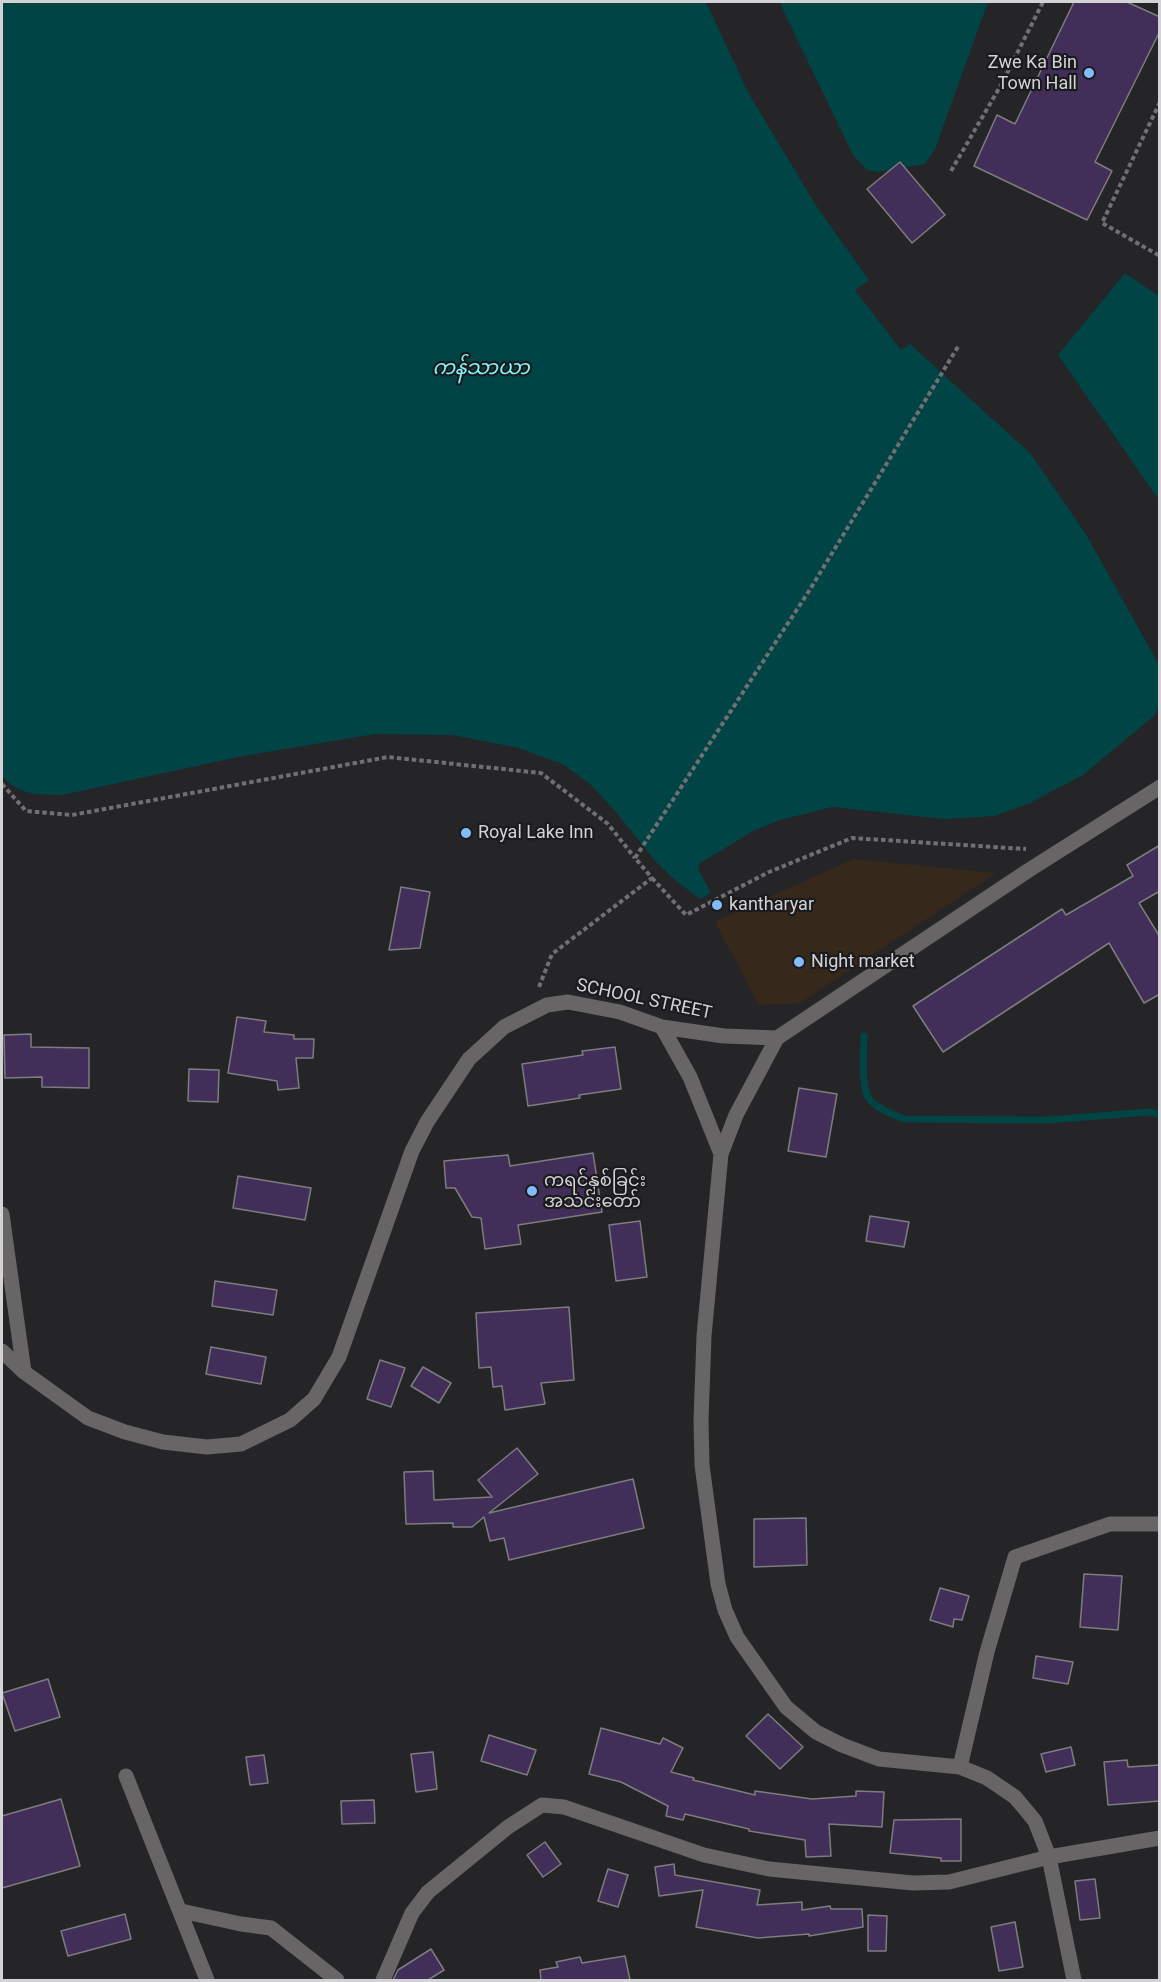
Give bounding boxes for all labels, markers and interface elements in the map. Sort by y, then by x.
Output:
place label: Zwe Ka Bin Town Hall [988,52,1077,94]
marker: Zwe Ka Bin Town Hall [1082,66,1096,80]
water label: ကန်သာယာ [432,357,530,381]
place label: Royal Lake Inn [478,822,593,844]
marker: Royal Lake Inn [459,826,473,840]
place label: kantharyar [729,894,814,916]
marker: kantharyar [710,898,724,912]
place label: Night market [811,951,915,973]
marker: Night market [792,955,806,969]
street label: SCHOOL STREET [574,975,714,1025]
place label: ကရင်နှစ်ခြင်း အသင်းတော် [544,1170,646,1212]
marker: ကရင်နှစ်ခြင်း အသင်းတော် [525,1184,539,1198]

